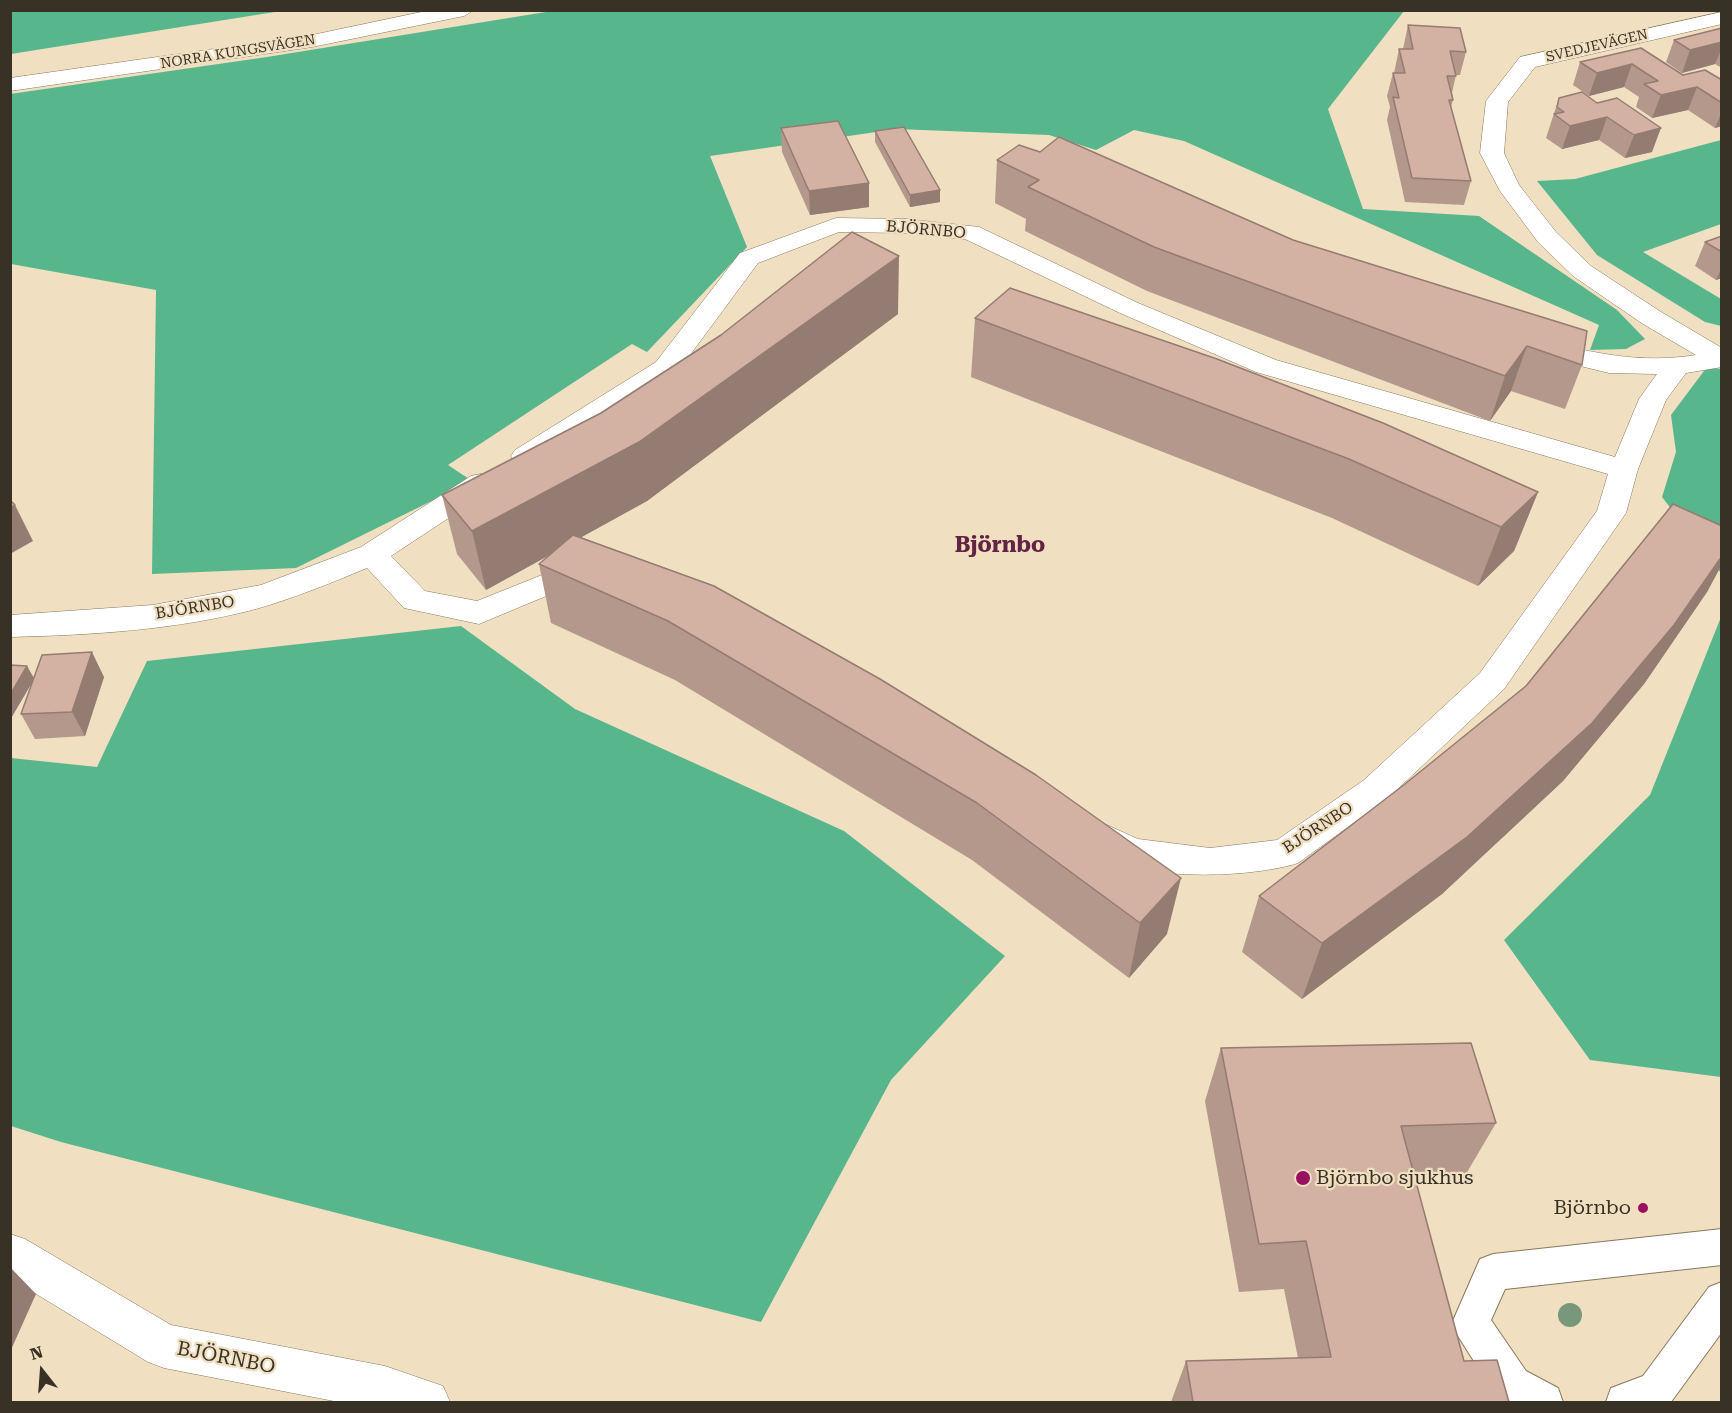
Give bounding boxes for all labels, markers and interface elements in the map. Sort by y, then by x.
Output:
street label: SVEDJEVÄGEN [1544,26,1650,66]
street label: NORRA KUNGSVÄGEN [159,31,317,73]
street label: BJÖRNBO [885,217,967,243]
district label: Björnbo [955,533,1045,559]
street label: BJÖRNBO [154,592,236,624]
street label: BJÖRNBO [1279,798,1357,858]
place label: Björnbo sjukhus [1316,1166,1473,1190]
marker: Björnbo sjukhus [1294,1169,1312,1187]
place label: Björnbo [1553,1196,1631,1220]
marker: Björnbo [1636,1201,1650,1215]
street label: BJÖRNBO [175,1337,277,1379]
north arrow [12,1341,72,1401]
text: N [28,1342,45,1364]

